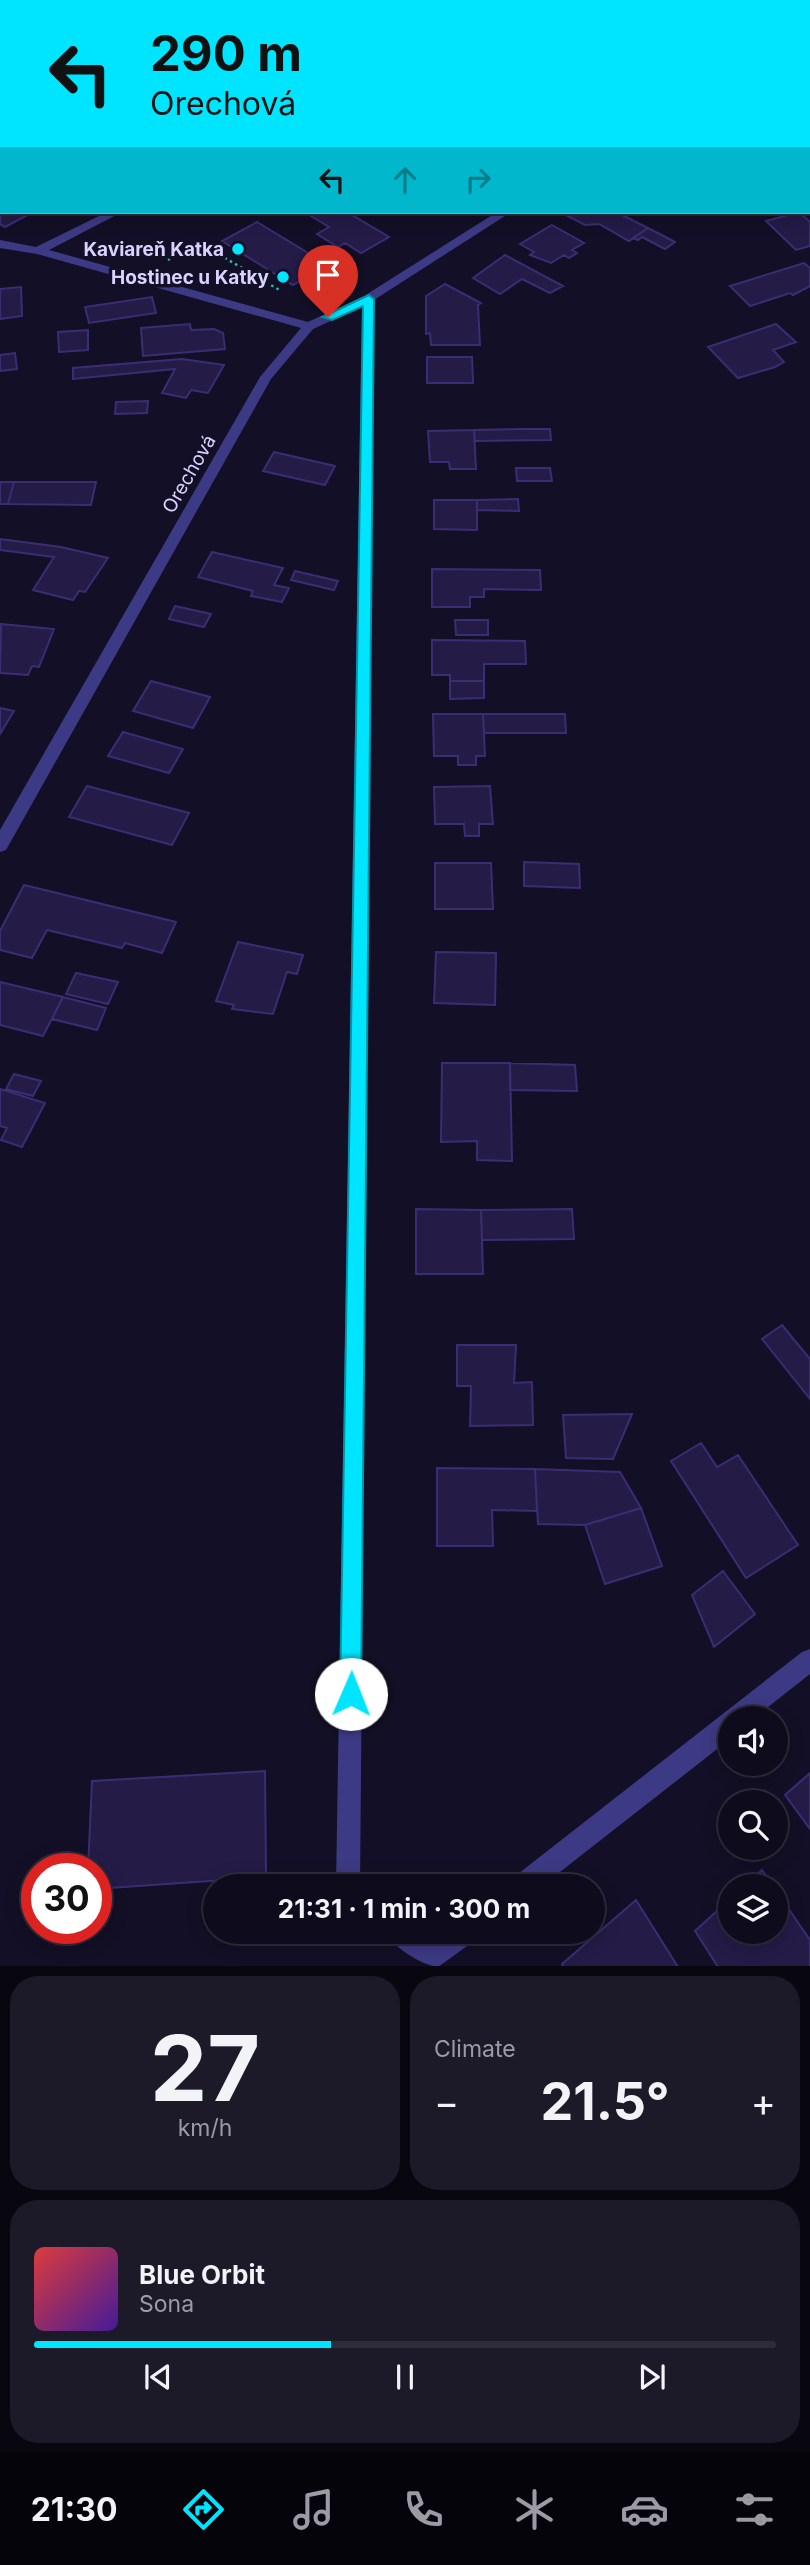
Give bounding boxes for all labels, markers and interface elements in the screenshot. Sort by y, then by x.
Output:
text: 290 m [150,24,302,83]
icon: left [35,28,126,119]
text: Orechová [150,84,296,123]
icon: left [313,161,351,199]
icon: ahead [386,161,424,199]
icon: right [459,161,497,199]
place label: Kaviareň Katka [83,238,224,261]
marker: Kaviareň Katka [230,241,246,257]
pin [298,245,358,317]
icon: arrive [309,256,347,294]
place label: Hostinec u Katky [111,266,270,289]
marker: Hostinec u Katky [275,269,291,285]
street label: Orechová [157,431,221,517]
position arrow [314,1657,388,1731]
map controls [718,1706,788,1944]
button: sound [718,1706,788,1776]
button: search [718,1790,788,1860]
speed limit sign: 30 [21,1853,112,1944]
button: layers [718,1874,788,1944]
text: 21:31 · 1 min · 300 m [278,1893,530,1924]
text: 27 [150,2013,260,2123]
text: Climate [434,2035,516,2063]
text: 21.5° [540,2070,670,2133]
text: − [434,2079,459,2125]
text: + [751,2079,776,2125]
text: km/h [178,2114,232,2142]
text: Blue Orbit [139,2259,265,2290]
text: Sona [139,2290,194,2318]
icon: previous [139,2358,177,2396]
icon: pause [386,2358,424,2396]
icon: next [633,2358,671,2396]
icon: directions [179,2485,228,2534]
icon: music [289,2485,338,2534]
icon: phone [399,2485,448,2534]
icon: climate [510,2485,559,2534]
icon: car [620,2485,669,2534]
icon: filters [730,2485,779,2534]
text: 21:30 [31,2490,118,2529]

